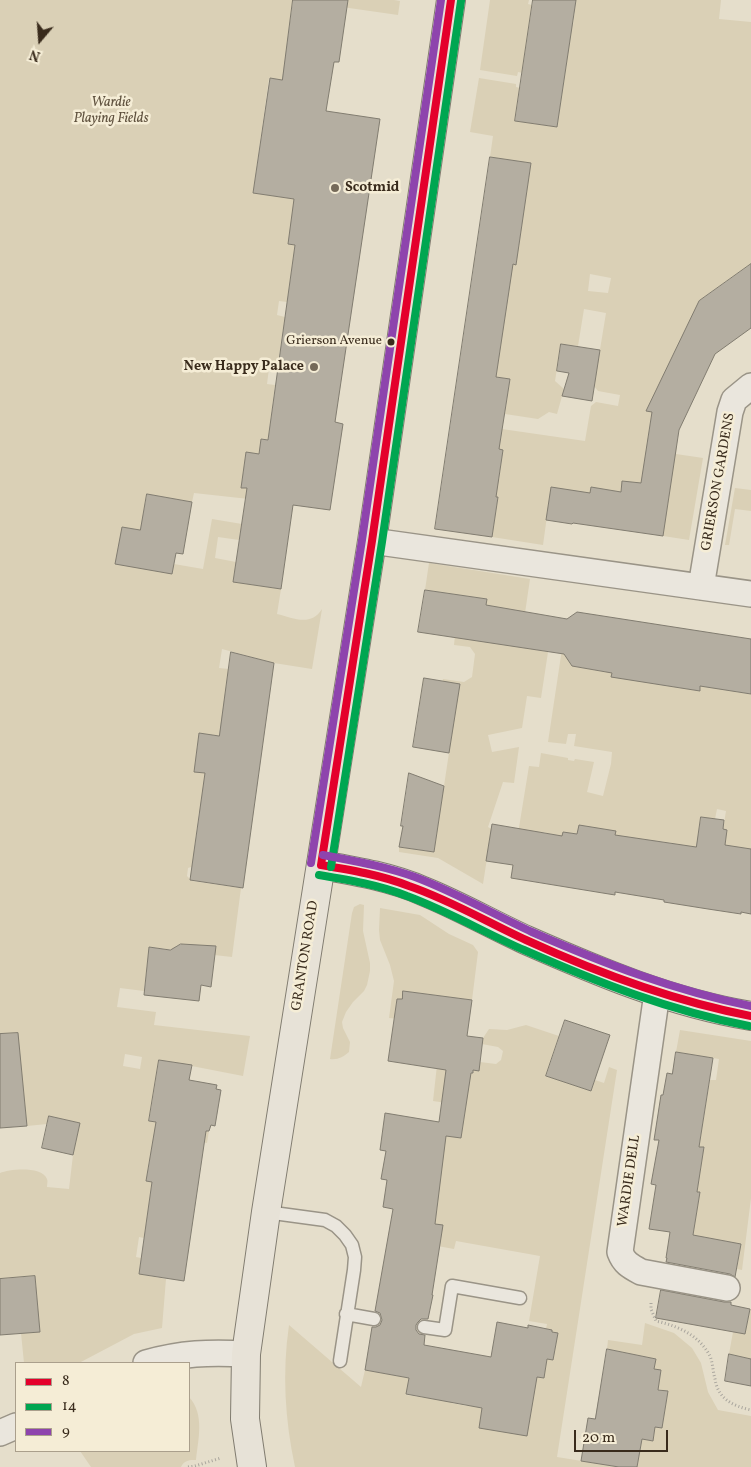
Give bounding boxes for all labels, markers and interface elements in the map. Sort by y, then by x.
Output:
north arrow [15,15,65,65]
text: N [27,44,43,65]
park label: Wardie Playing Fields [73,95,149,128]
place label: Scotmid [345,180,399,196]
marker: Scotmid [329,182,341,194]
place label: Grierson Avenue [286,334,382,350]
marker: Grierson Avenue [386,337,396,347]
place label: New Happy Palace [184,359,304,375]
marker: New Happy Palace [308,361,320,373]
street label: GRIERSON GARDENS [699,412,739,552]
street label: GRANTON ROAD [289,900,323,1012]
street label: WARDIE DELL [615,1134,645,1228]
legend [15,1362,190,1452]
text: 8 [62,1371,70,1392]
text: 14 [62,1396,77,1417]
scale bar [576,1420,670,1452]
text: 9 [62,1421,70,1442]
text: 20 m [582,1428,615,1449]

